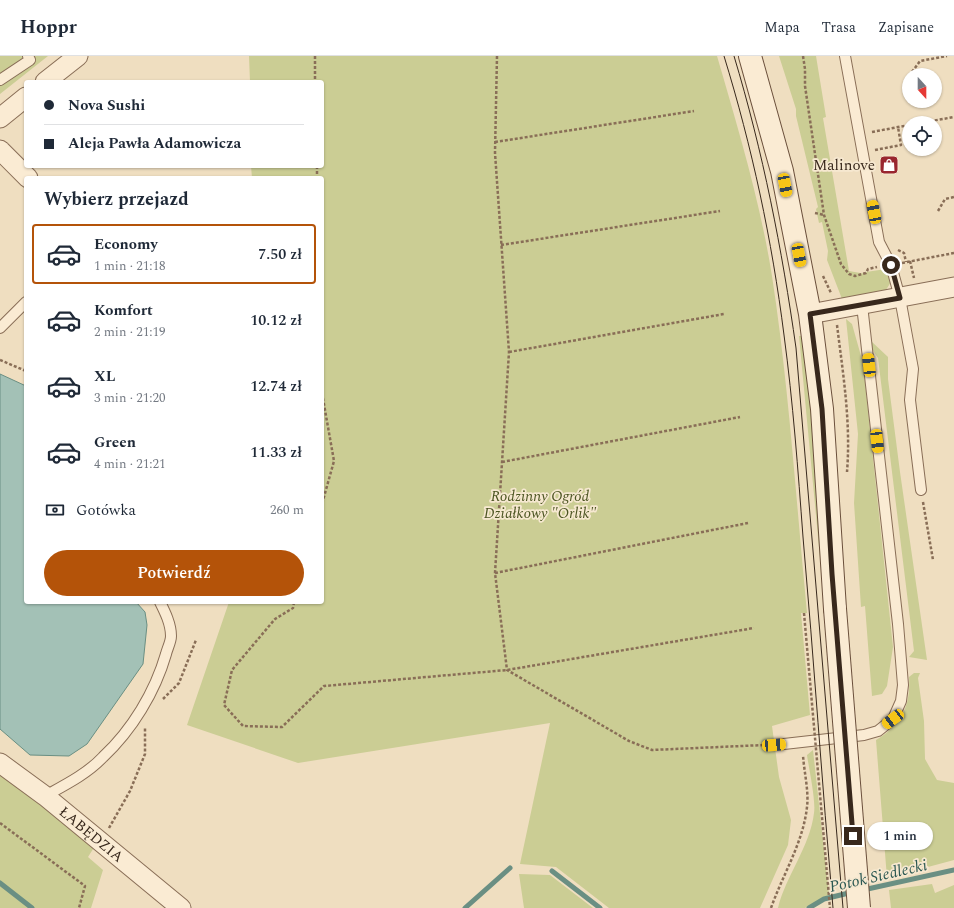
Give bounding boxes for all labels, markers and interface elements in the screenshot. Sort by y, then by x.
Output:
text: Hoppr [20,13,77,42]
text: Mapa [764,17,800,38]
text: Trasa [822,17,856,38]
text: Zapisane [878,17,934,38]
north arrow [902,68,942,108]
map controls [902,68,942,156]
text: Nova Sushi [68,94,145,117]
button: locate [902,116,942,156]
text: Aleja Pawła Adamowicza [68,132,241,155]
place label: Malinove [813,154,875,177]
shop icon: Malinove [878,154,900,176]
car [777,172,793,198]
text: Wybierz przejazd [44,186,189,213]
car [866,199,882,225]
text: Economy [94,233,158,256]
icon: car [46,236,82,272]
car [791,242,807,268]
text: 7.50 zł [258,243,302,266]
text: 1 min · 21:18 [94,256,166,276]
route start [882,256,900,274]
text: Komfort [94,299,153,322]
icon: car [46,302,82,338]
text: 10.12 zł [250,309,302,332]
text: 2 min · 21:19 [94,322,166,342]
car [862,352,876,378]
text: XL [94,365,115,388]
icon: car [46,368,82,404]
text: 12.74 zł [250,375,302,398]
text: 3 min · 21:20 [94,388,166,408]
car [870,428,884,454]
text: Green [94,431,136,454]
icon: car [46,434,82,470]
text: 11.33 zł [250,441,302,464]
text: 4 min · 21:21 [94,454,166,474]
park label: Rodzinny Ogród Działkowy "Orlik" [484,485,597,525]
icon: cash [44,499,66,521]
text: Gotówka [76,499,136,522]
text: 260 m [270,500,304,520]
button: Potwierdź [44,550,304,596]
car [880,707,906,731]
car [762,738,786,752]
street label: ŁABĘDZIA [54,801,129,868]
callout: 1 min [867,822,933,850]
text: 1 min [883,826,917,846]
route end [844,827,862,845]
water label: Potok Siedlecki [827,853,930,899]

